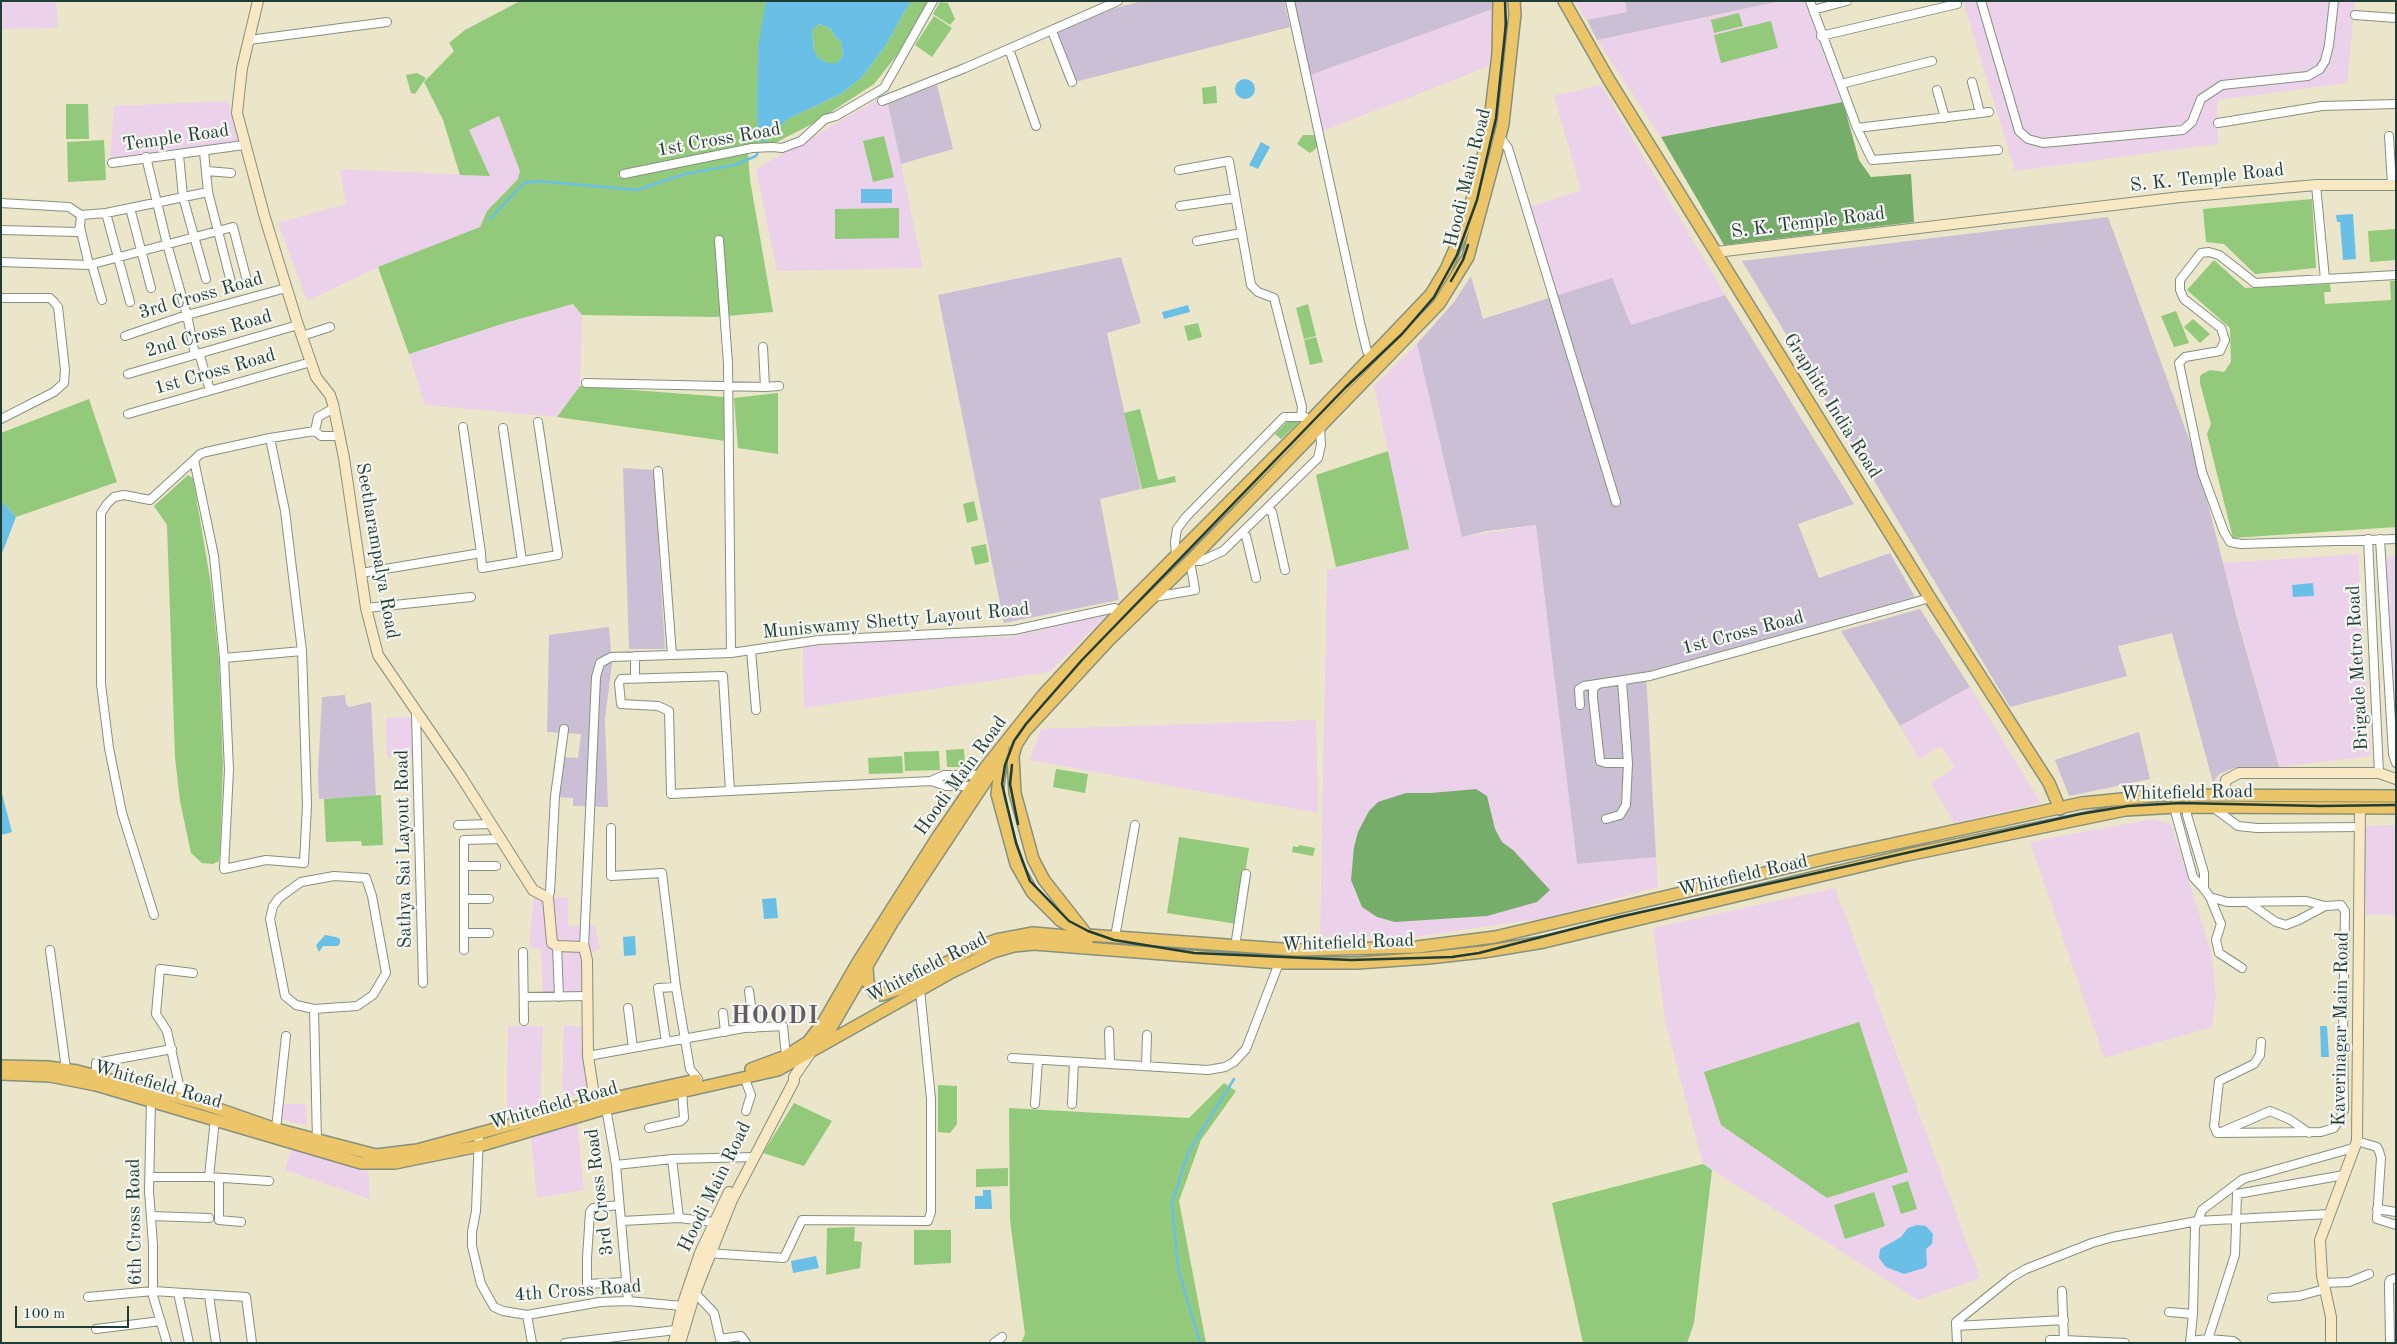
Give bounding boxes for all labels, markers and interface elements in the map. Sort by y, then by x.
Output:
street label: Hoodi Main Road [1440,106,1496,250]
street label: 1st Cross Road [655,118,783,162]
street label: Temple Road [121,119,231,157]
street label: S. K. Temple Road [2129,159,2285,197]
street label: S. K. Temple Road [1730,202,1886,244]
street label: 3rd Cross Road [136,267,266,325]
street label: 2nd Cross Road [143,305,275,363]
street label: Graphite India Road [1778,329,1886,483]
street label: 1st Cross Road [152,344,278,400]
street label: Seetharampalya Road [350,461,404,641]
street label: Brigade Metro Road [2342,585,2374,751]
street label: Muniswamy Shetty Layout Road [761,598,1031,644]
street label: 1st Cross Road [1680,606,1806,660]
street label: Hoodi Main Road [910,712,1012,840]
street label: Sathya Sai Layout Road [391,749,417,949]
street label: Whitefield Road [2120,780,2254,806]
street label: Whitefield Road [1676,850,1810,902]
street label: Whitefield Road [863,928,991,1008]
street label: Whitefield Road [1281,929,1415,957]
street label: Kaverinagar Main Road [2328,931,2354,1127]
district label: HOODI [730,1003,820,1031]
street label: Whitefield Road [91,1056,225,1114]
street label: Whitefield Road [487,1077,621,1135]
street label: Hoodi Main Road [674,1118,756,1256]
street label: 3rd Cross Road [581,1127,619,1257]
street label: 6th Cross Road [122,1158,148,1286]
street label: 4th Cross Road [514,1275,642,1307]
scale bar [18,1296,131,1328]
text: 100 m [23,1307,65,1322]

